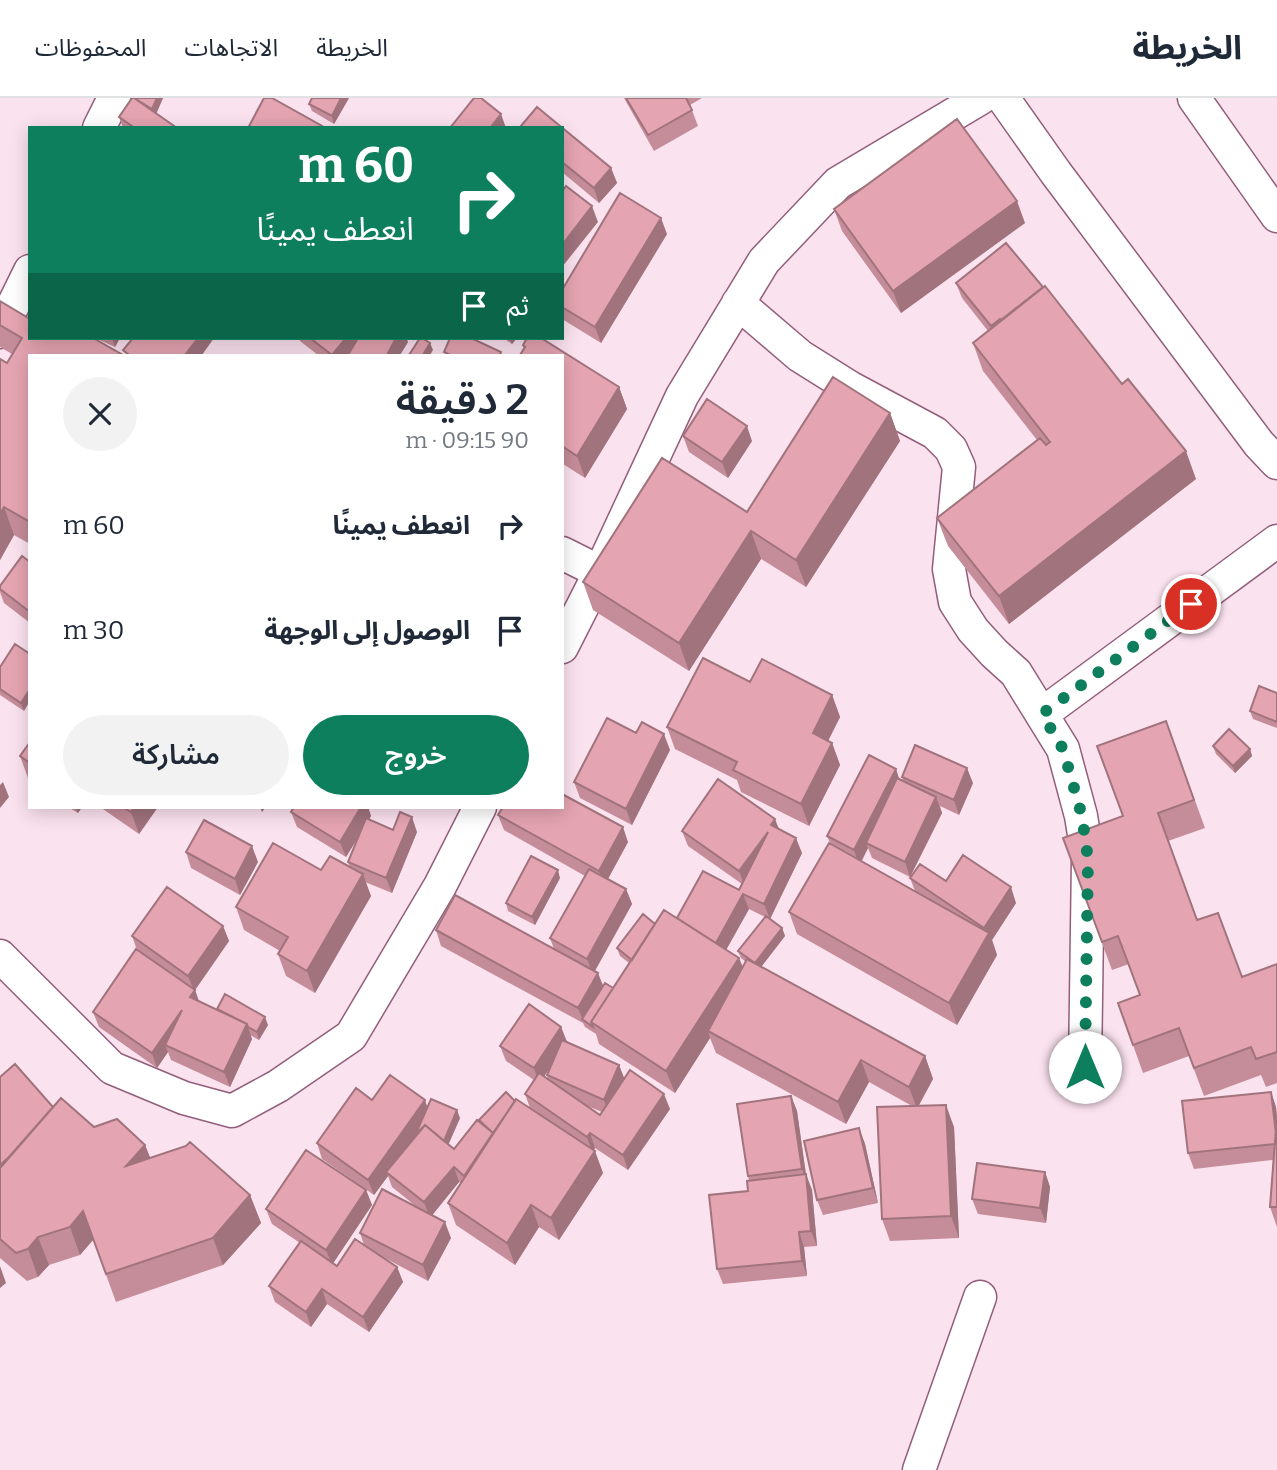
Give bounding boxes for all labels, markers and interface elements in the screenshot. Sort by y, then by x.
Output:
text: الخريطة [1132,28,1242,68]
text: المحفوظات [35,34,146,62]
text: الاتجاهات [184,34,278,62]
text: الخريطة [316,34,388,62]
text: 60 m [298,136,414,195]
icon: right [438,154,529,245]
text: انعطف يمينًا [257,210,414,248]
icon: arrive [455,287,493,325]
text: ثم [507,291,529,322]
text: 2 دقيقة [396,375,529,425]
button: close [63,377,137,451]
text: 90 m · 09:15 [405,426,529,454]
icon: right [491,507,529,545]
text: 60 m [63,510,125,541]
text: انعطف يمينًا [332,510,470,541]
pin [1161,574,1221,634]
icon: arrive [1172,585,1210,623]
icon: arrive [491,612,529,650]
text: 30 m [63,615,125,646]
text: الوصول إلى الوجهة [264,615,470,646]
button: مشاركة [63,715,289,795]
button: خروج [303,715,529,795]
position arrow [1048,1030,1122,1104]

